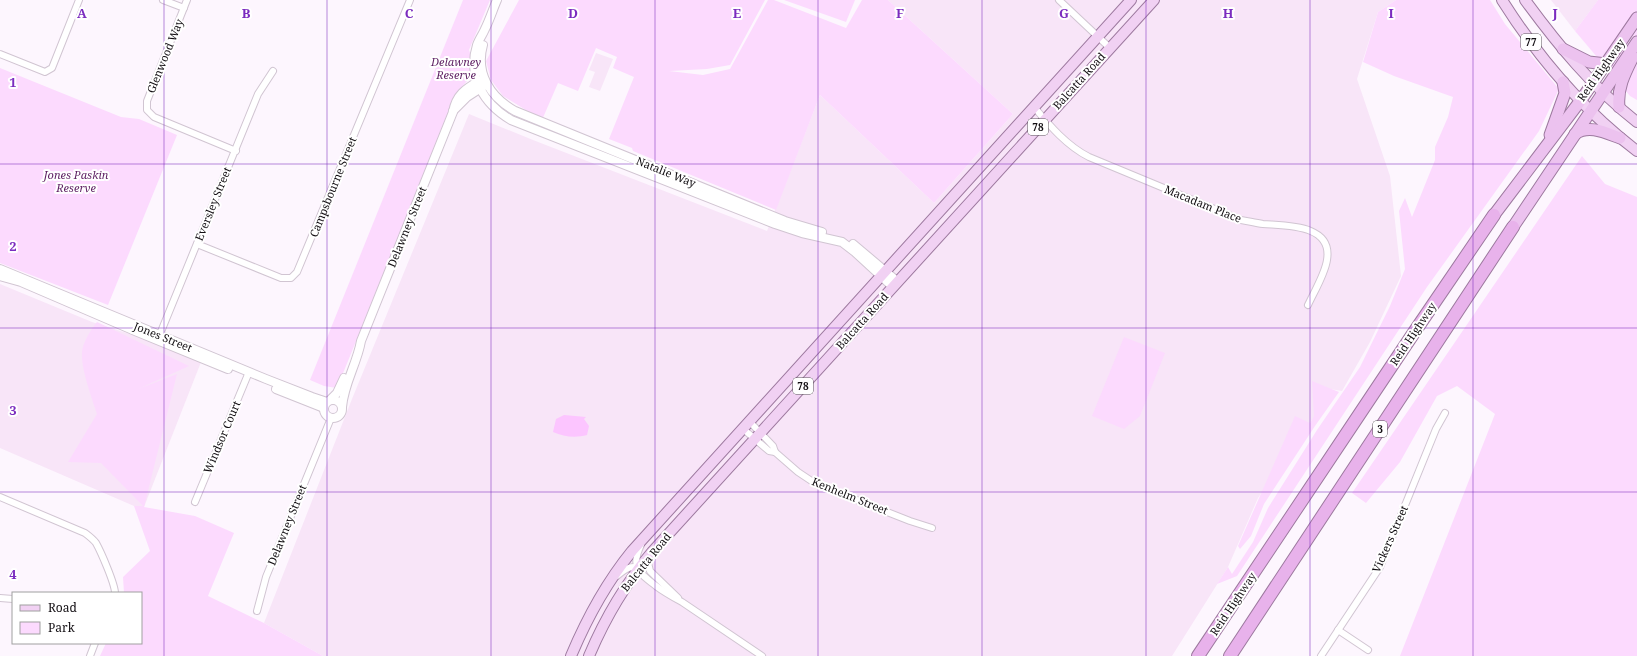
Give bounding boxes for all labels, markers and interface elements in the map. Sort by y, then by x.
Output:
text: A [77,4,87,22]
text: B [242,4,251,22]
text: C [405,4,414,22]
text: D [568,4,578,22]
text: E [733,4,742,22]
text: F [896,4,904,22]
text: G [1059,4,1069,22]
text: H [1223,4,1234,22]
text: I [1388,4,1394,22]
text: J [1551,4,1558,22]
street label: Glenwood Way [143,16,187,95]
road number: 77 [1521,34,1541,50]
street label: Reid Highway [1573,35,1628,104]
street label: Balcatta Road [1049,49,1108,112]
park label: Delawney Reserve [430,54,481,82]
text: 1 [9,73,17,91]
road number: 78 [1028,119,1048,135]
street label: Campsbourne Street [306,134,360,239]
street label: Natalie Way [634,153,699,191]
street label: Eversley Street [191,165,234,243]
park label: Jones Paskin Reserve [42,167,109,195]
street label: Macadam Place [1162,181,1244,226]
street label: Delawney Street [384,184,430,269]
text: 2 [9,237,17,255]
street label: Balcatta Road [832,289,891,352]
street label: Reid Highway [1386,299,1440,368]
street label: Jones Street [131,318,195,355]
road number: 78 [793,378,813,394]
street label: Windsor Court [200,398,244,475]
text: 3 [9,401,17,419]
road number: 3 [1373,421,1387,437]
street label: Kenhelm Street [810,473,891,518]
street label: Delawney Street [264,482,310,567]
street label: Vickers Street [1368,503,1411,575]
street label: Balcatta Road [617,529,674,594]
text: 4 [9,565,17,583]
street label: Reid Highway [1206,569,1260,638]
legend [12,592,142,644]
text: Road [48,599,78,616]
text: Park [48,619,76,636]

